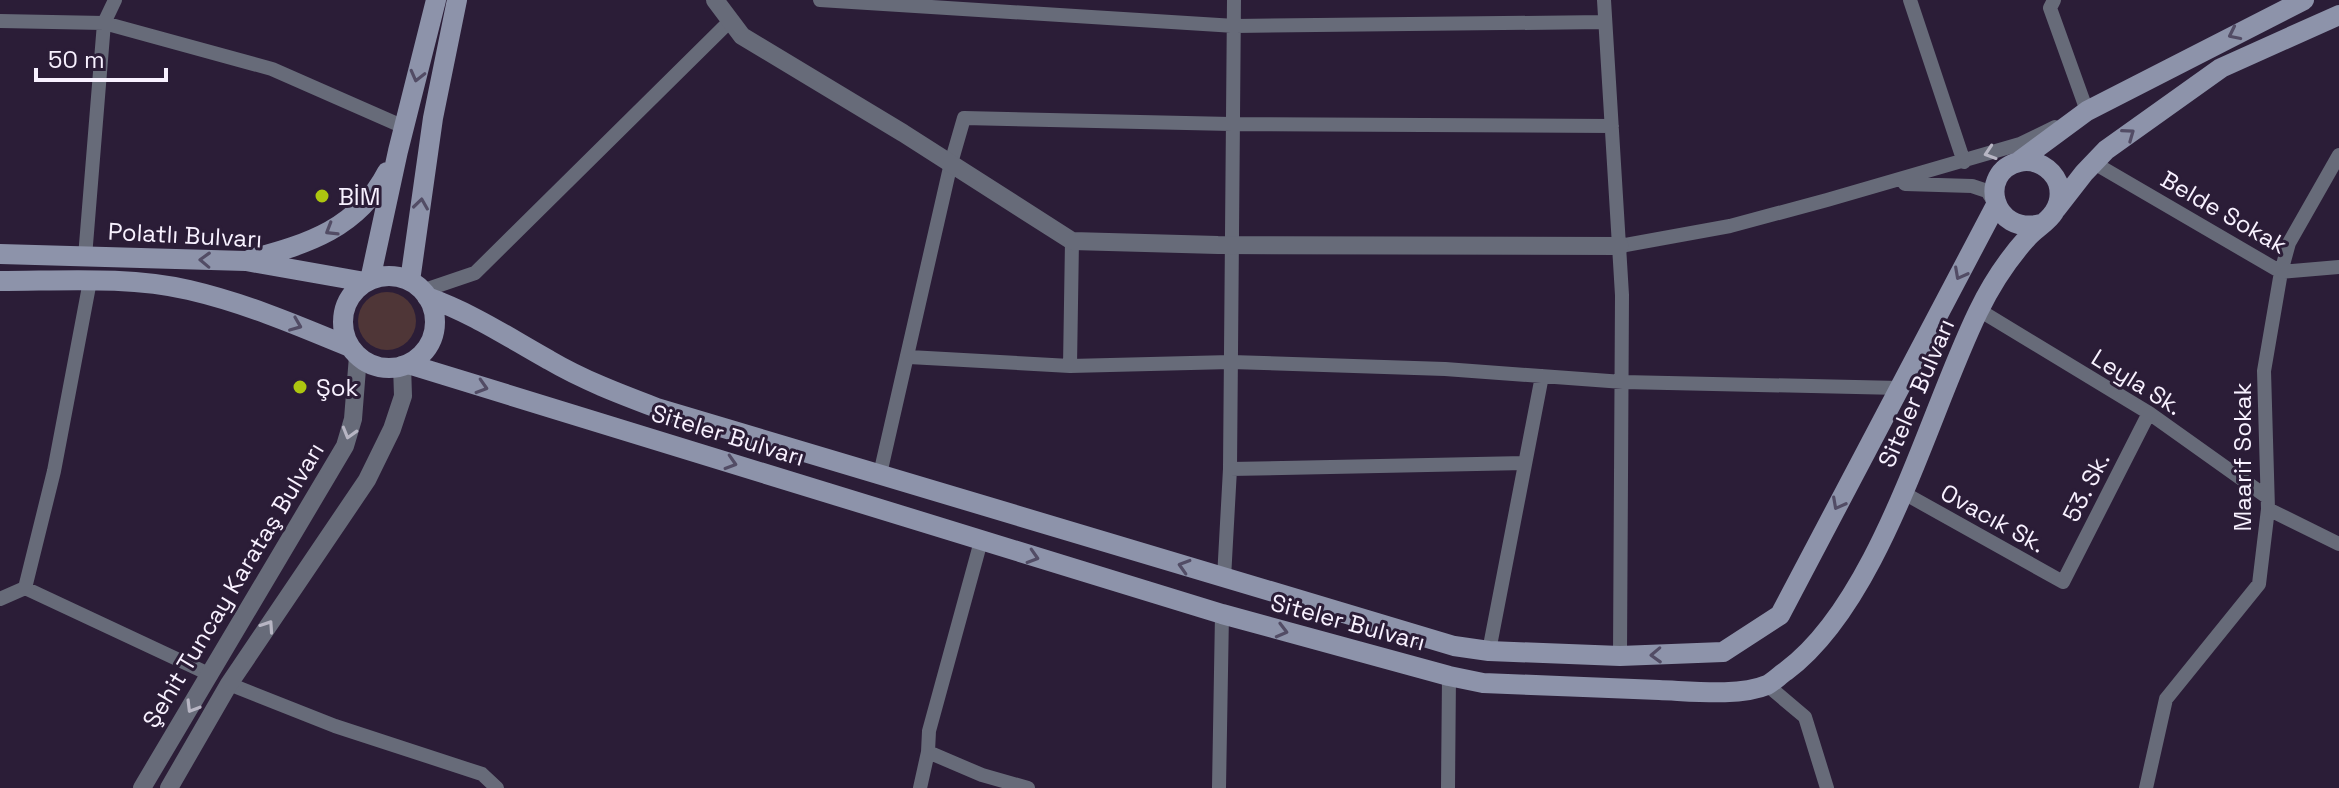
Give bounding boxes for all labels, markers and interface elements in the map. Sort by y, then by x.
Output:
one-way arrow [2228,24,2243,40]
scale bar [36,32,166,82]
text: 50 m [48,44,105,75]
one-way arrow [410,68,427,82]
one-way arrow [2121,129,2135,143]
one-way arrow [1984,144,1998,160]
street label: Belde Sokak [2155,163,2293,261]
place label: BİM [338,181,380,212]
marker: BİM [313,187,331,205]
one-way arrow [412,197,429,211]
street label: Polatlı Bulvarı [107,215,263,255]
one-way arrow [325,220,340,236]
one-way arrow [198,251,211,268]
one-way arrow [1954,266,1969,281]
street label: Siteler Bulvarı [1871,314,1961,472]
one-way arrow [288,315,302,332]
street label: Leyla Sk. [2086,342,2188,422]
place label: Şok [316,372,359,403]
marker: Şok [291,378,309,396]
one-way arrow [475,378,489,394]
street label: Maarif Sokak [2227,382,2258,531]
street label: Siteler Bulvarı [648,397,808,473]
one-way arrow [342,426,358,439]
street label: Şehit Tuncay Karataş Bulvarı [135,437,331,733]
street label: 53. Sk. [2055,447,2117,527]
one-way arrow [724,454,737,470]
street label: Ovacık Sk. [1935,477,2051,559]
one-way arrow [1833,496,1848,511]
one-way arrow [1025,547,1039,563]
one-way arrow [1178,559,1192,575]
street label: Siteler Bulvarı [1267,587,1429,657]
one-way arrow [258,620,273,635]
one-way arrow [1275,621,1289,638]
one-way arrow [1649,646,1662,663]
one-way arrow [186,698,201,713]

